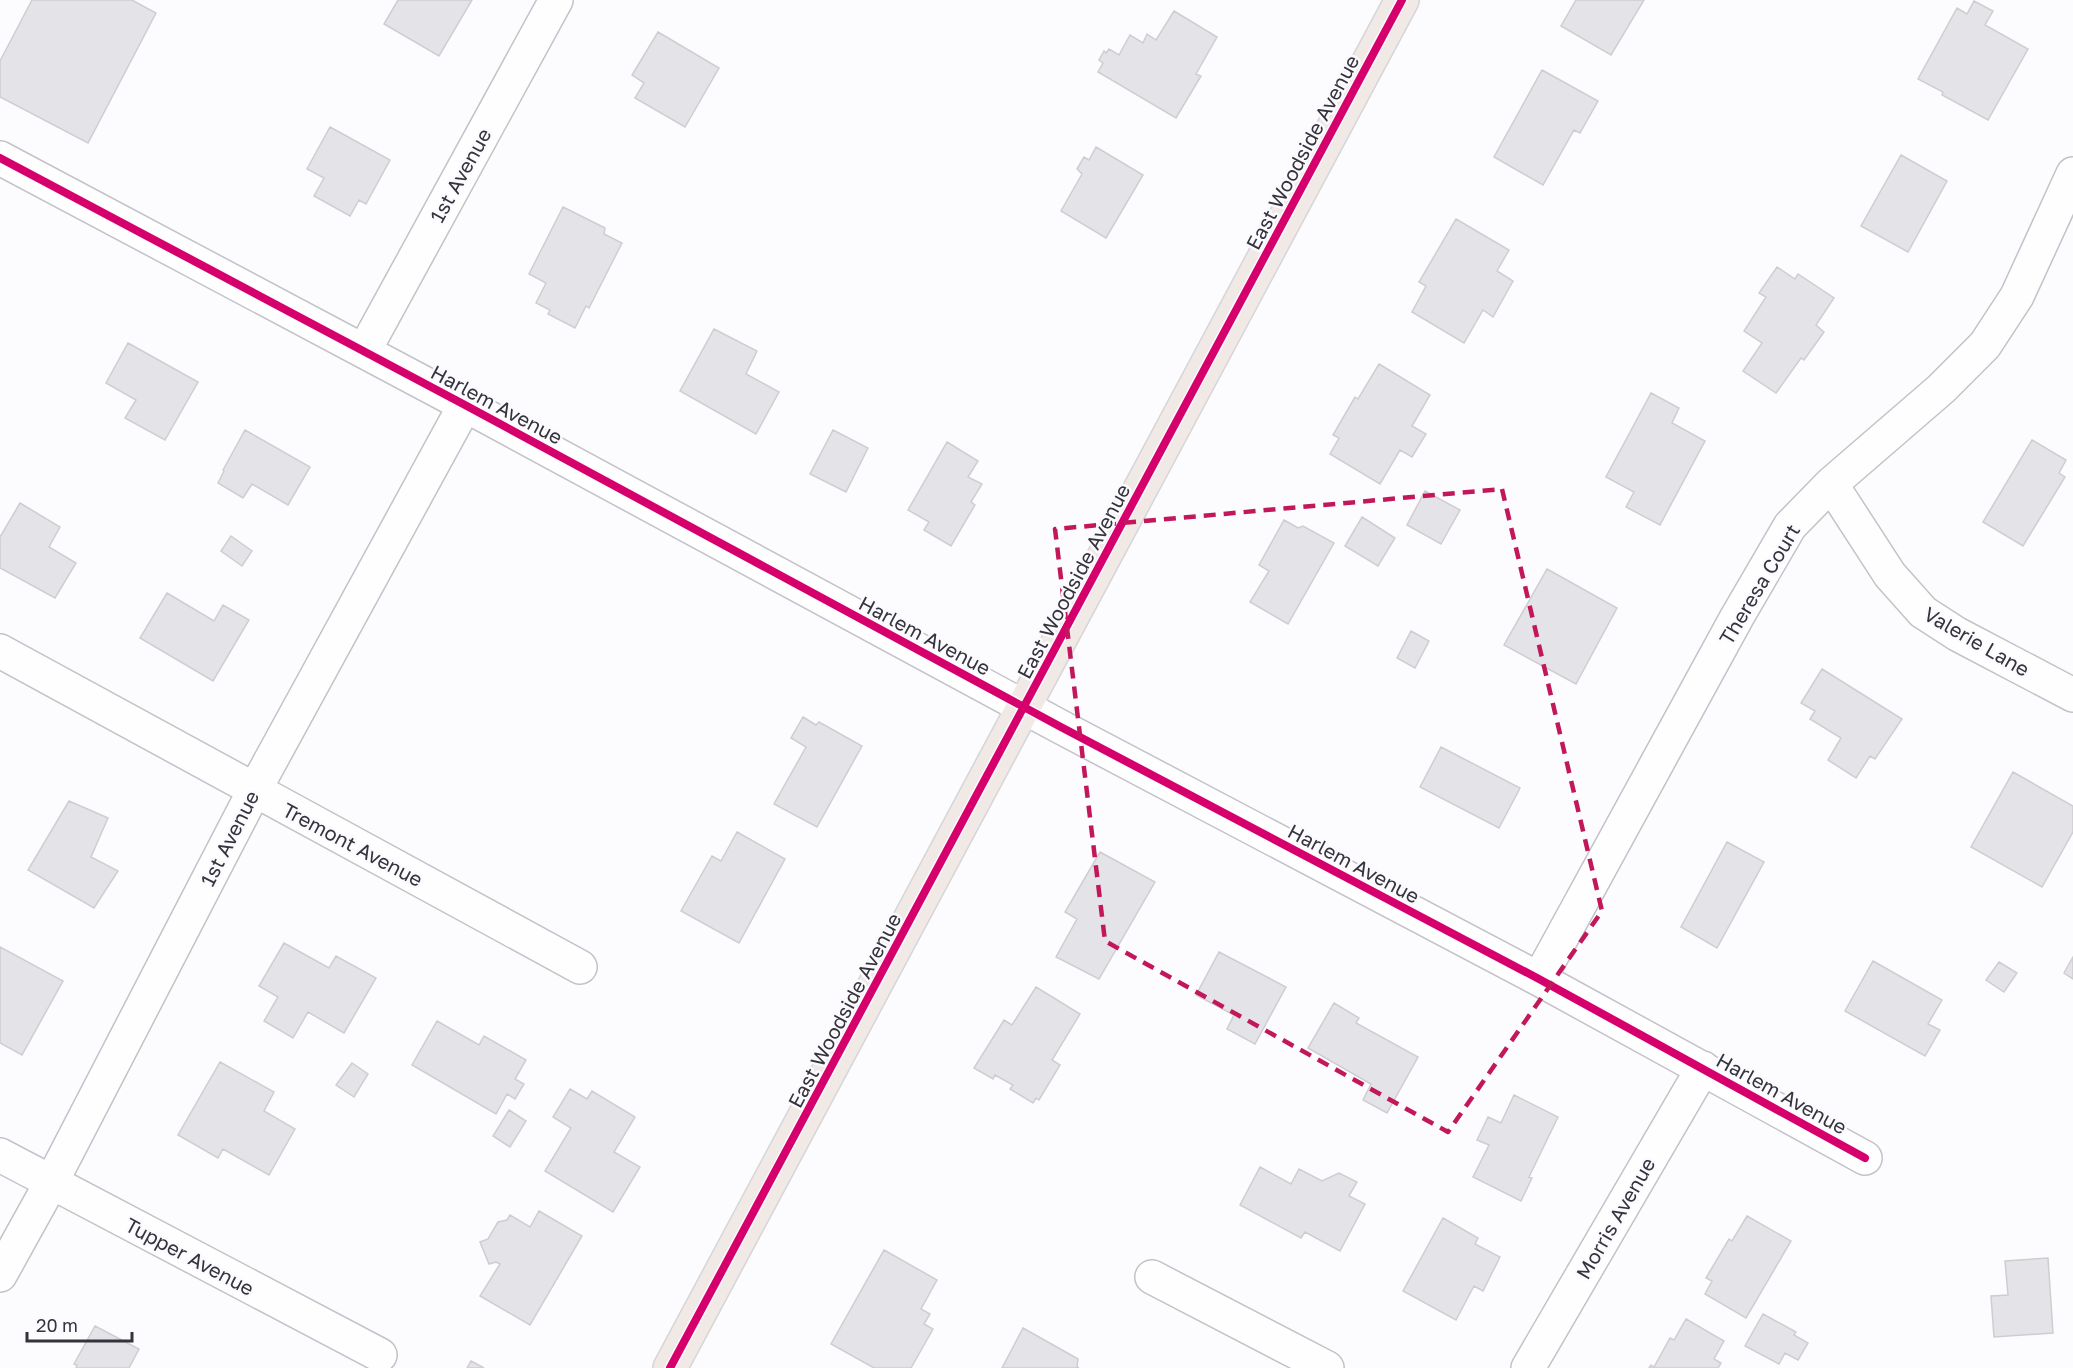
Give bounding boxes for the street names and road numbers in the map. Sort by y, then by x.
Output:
street label: East Woodside Avenue [1240,51,1364,253]
street label: 1st Avenue [424,124,496,226]
street label: Harlem Avenue [427,359,567,449]
street label: East Woodside Avenue [1011,480,1135,682]
street label: Theresa Court [1714,519,1804,649]
street label: Harlem Avenue [855,590,995,680]
street label: Valerie Lane [1920,601,2034,681]
street label: 1st Avenue [195,786,263,890]
street label: Tremont Avenue [279,797,427,891]
street label: Harlem Avenue [1284,818,1424,908]
street label: East Woodside Avenue [782,909,906,1111]
street label: Harlem Avenue [1713,1047,1851,1139]
street label: Morris Avenue [1571,1153,1659,1283]
street label: Tupper Avenue [122,1212,258,1300]

